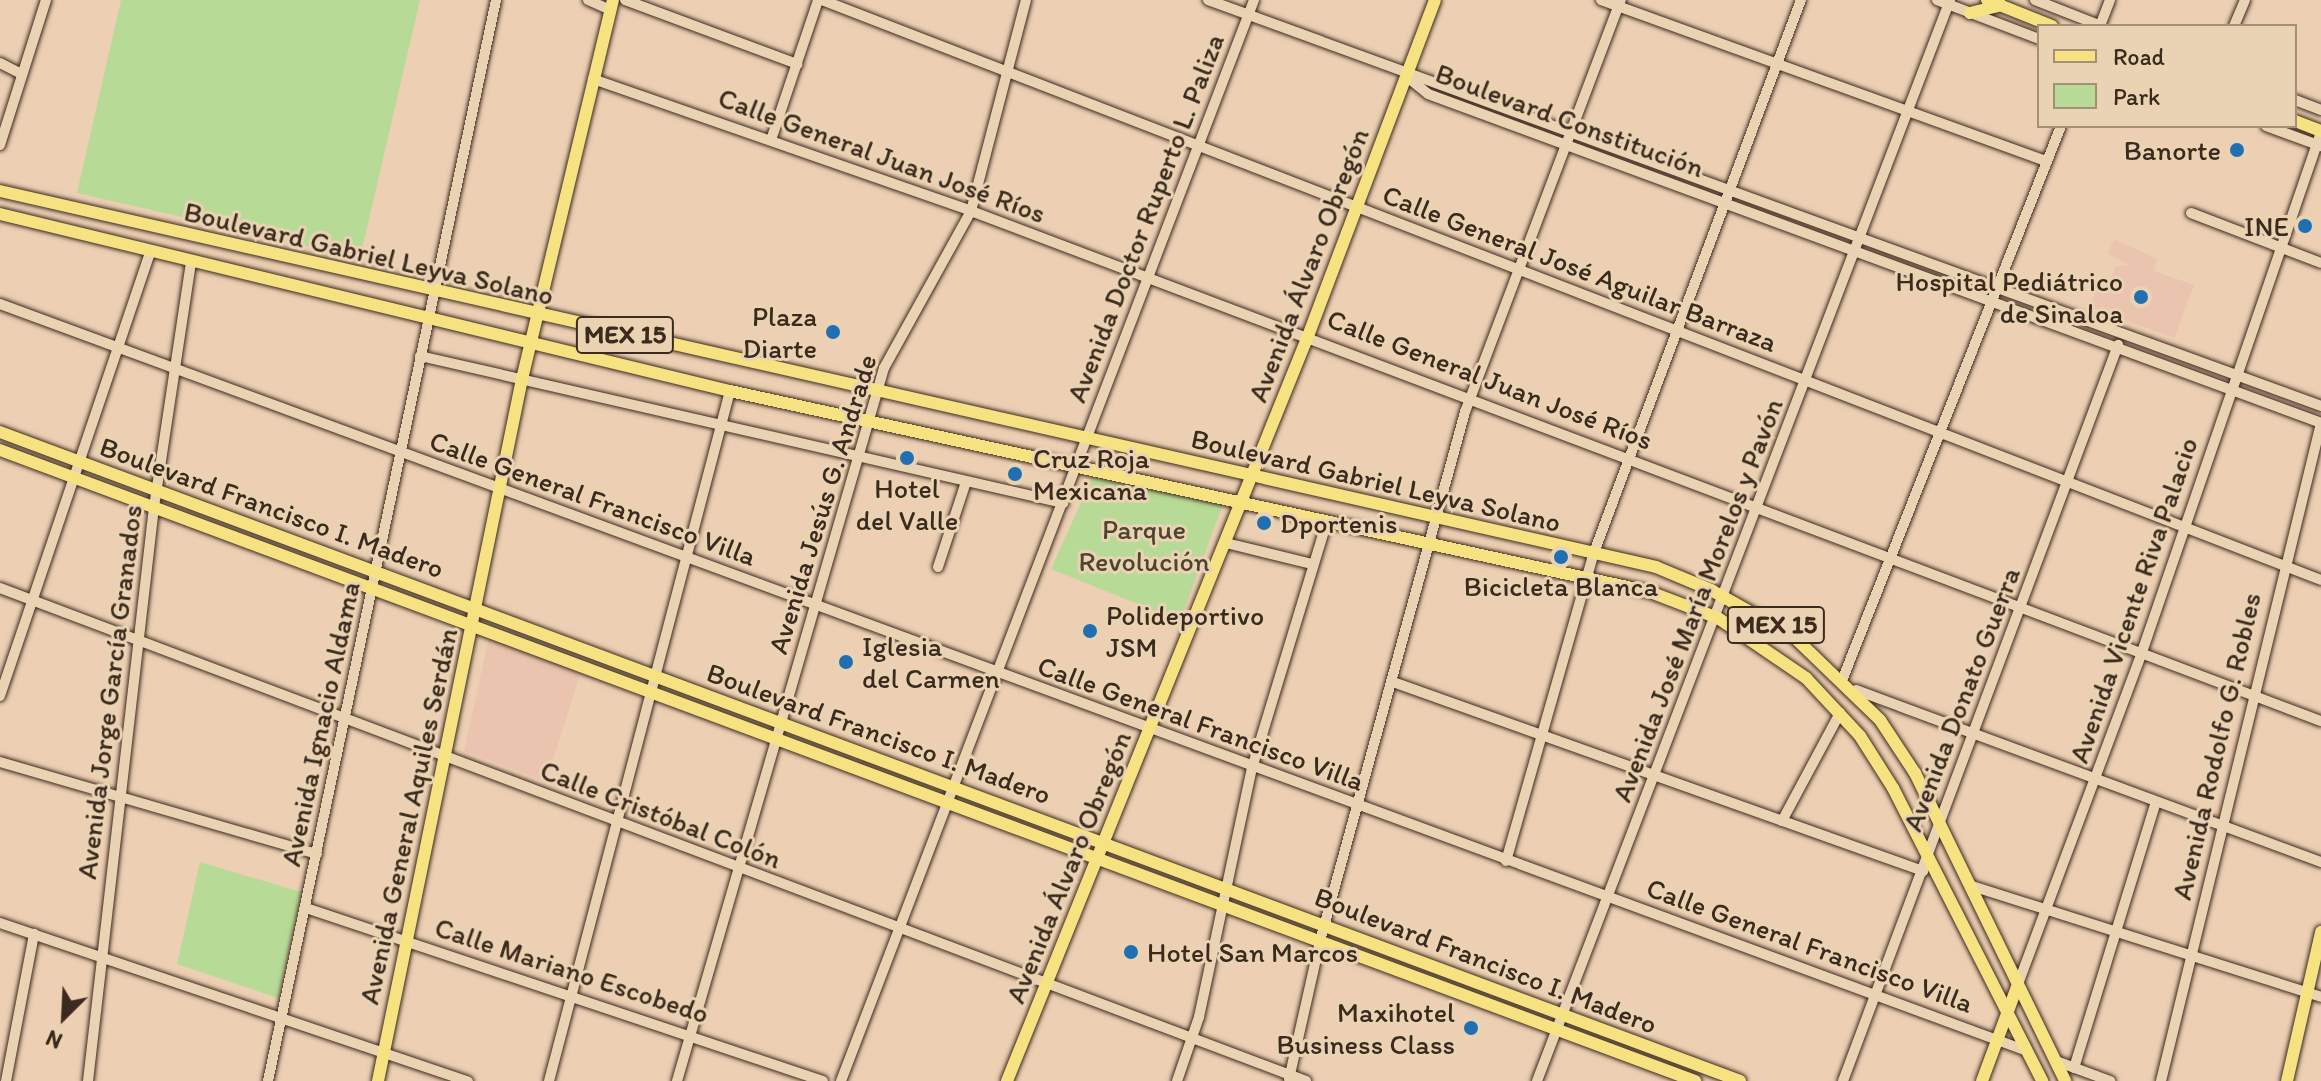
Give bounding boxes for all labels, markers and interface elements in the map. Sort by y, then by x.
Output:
legend [2037,24,2297,128]
street label: Avenida Doctor Ruperto L. Paliza [1059,29,1231,407]
text: Road [2113,42,2165,71]
street label: Boulevard Constitución [1431,56,1709,184]
street label: Calle General Juan José Ríos [714,80,1050,230]
text: Park [2113,82,2160,111]
street label: Avenida Álvaro Obregón [1240,123,1376,407]
place label: Banorte [2124,133,2221,167]
marker: Banorte [2228,141,2246,159]
street label: Calle General José Aguilar Barraza [1378,177,1782,359]
street label: Boulevard Gabriel Leyva Solano [181,194,557,312]
place label: INE [2244,209,2289,243]
marker: INE [2296,217,2314,235]
place label: Hospital Pediátrico de Sinaloa [1895,264,2123,330]
marker: Hospital Pediátrico de Sinaloa [2130,286,2152,308]
place label: Plaza Diarte [742,299,817,365]
street label: Calle General Juan José Ríos [1323,302,1657,456]
road number: MEX 15 [575,313,675,357]
marker: Plaza Diarte [824,323,842,341]
street label: Avenida Jesús G. Andrade [760,350,884,658]
street label: Avenida José María Morelos y Pavón [1604,393,1790,807]
street label: Boulevard Gabriel Leyva Solano [1188,421,1564,539]
street label: Calle General Francisco Villa [426,424,760,572]
street label: Boulevard Francisco I. Madero [95,429,449,585]
street label: Avenida Vicente Riva Palacio [2062,434,2204,766]
place label: Cruz Roja Mexicana [1033,441,1148,507]
marker: Hotel del Valle [898,449,916,467]
marker: Cruz Roja Mexicana [1004,463,1026,485]
place label: Hotel del Valle [856,471,958,537]
street label: Avenida Jorge García Granados [69,504,149,880]
place label: Dportenis [1280,506,1397,540]
park label: Parque Revolución [1078,512,1210,578]
marker: Dportenis [1255,514,1273,532]
marker: Bicicleta Blanca [1552,548,1570,566]
street label: Avenida Donato Guerra [1895,562,2027,836]
place label: Bicicleta Blanca [1464,569,1658,603]
street label: Avenida Ignacio Aldama [273,579,367,869]
street label: Avenida Rodolfo G. Robles [2164,589,2268,903]
place label: Polideportivo JSM [1106,598,1264,664]
road number: MEX 15 [1726,603,1826,647]
marker: Polideportivo JSM [1081,622,1099,640]
street label: Avenida General Aquiles Serdán [352,625,464,1007]
place label: Iglesia del Carmen [862,629,1000,695]
street label: Calle General Francisco Villa [1034,649,1368,797]
marker: Iglesia del Carmen [837,653,855,671]
street label: Boulevard Francisco I. Madero [702,655,1056,811]
street label: Avenida Álvaro Obregón [998,726,1138,1008]
street label: Calle Cristóbal Colón [537,753,785,875]
street label: Calle General Francisco Villa [1643,871,1977,1019]
street label: Boulevard Francisco I. Madero [1310,879,1662,1041]
street label: Calle Mariano Escobedo [431,910,713,1030]
place label: Hotel San Marcos [1147,935,1358,969]
marker: Hotel San Marcos [1122,943,1140,961]
north arrow [24,977,104,1057]
place label: Maxihotel Business Class [1276,995,1455,1061]
marker: Maxihotel Business Class [1462,1019,1480,1037]
text: N [42,1024,66,1055]

